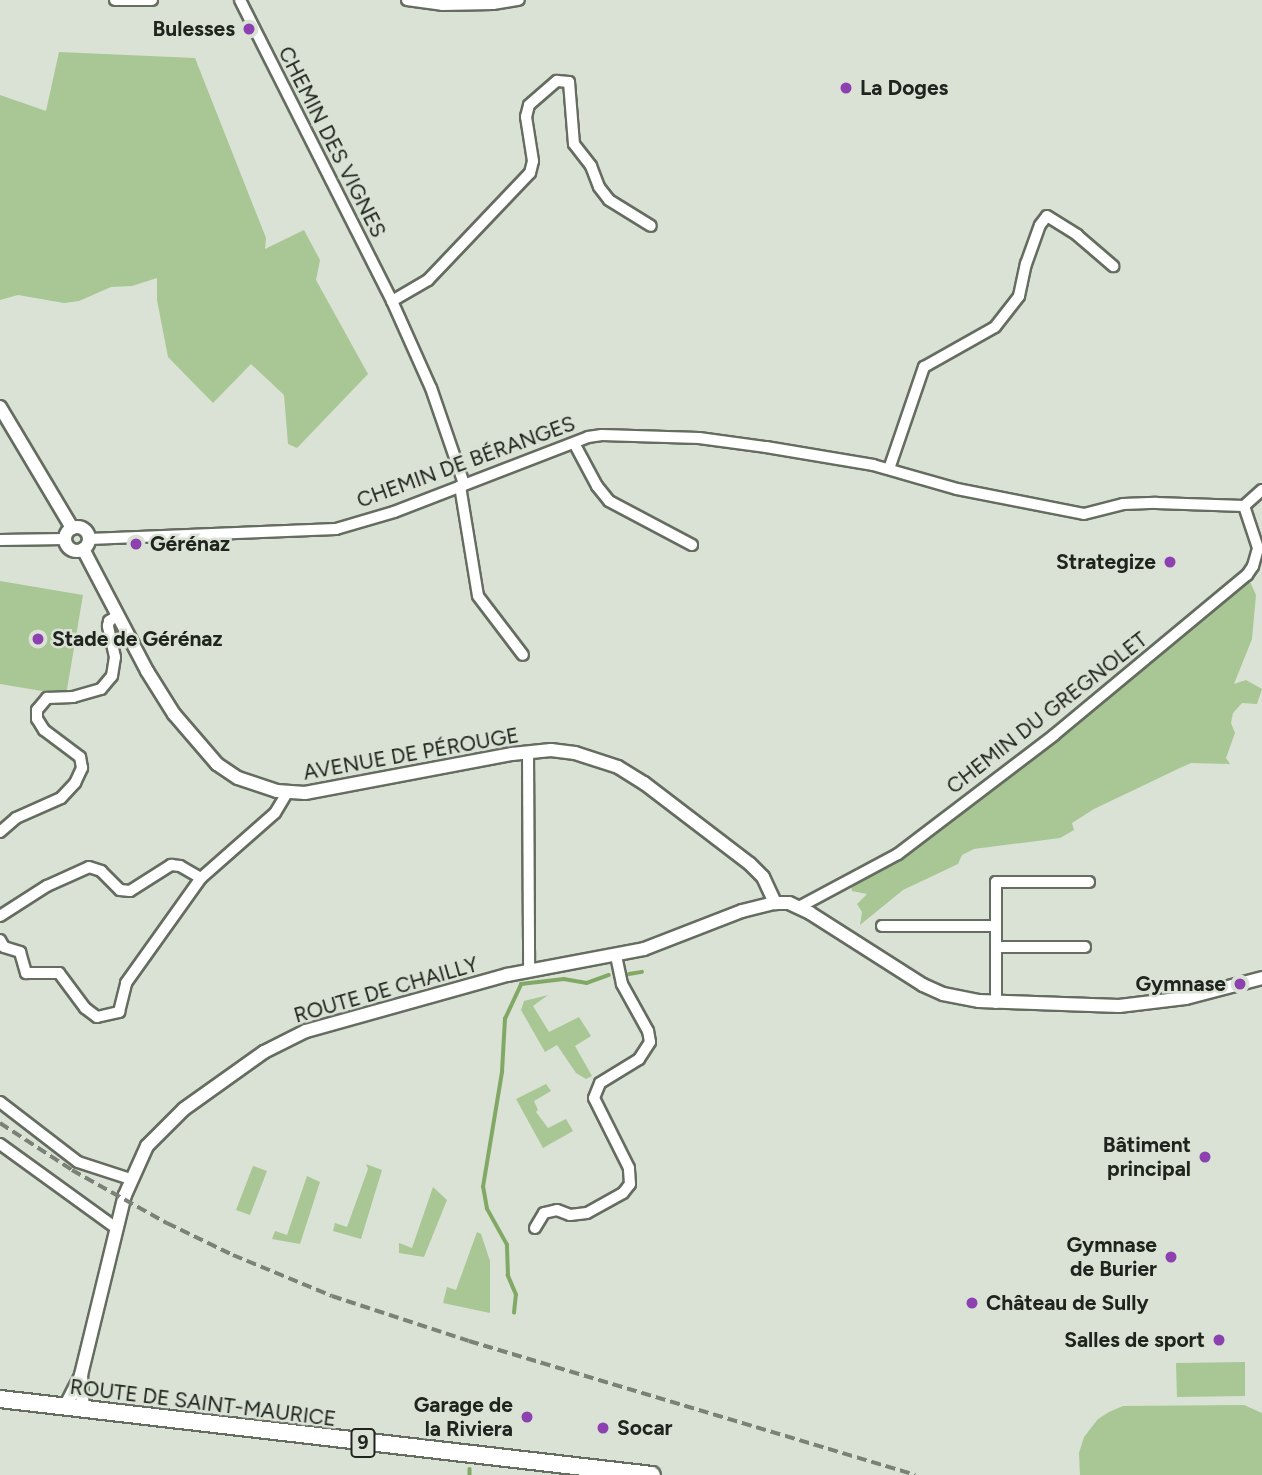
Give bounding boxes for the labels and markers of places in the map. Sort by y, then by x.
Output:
place label: Bulesses [152,16,235,42]
marker: Bulesses [241,21,257,37]
place label: La Doges [860,75,948,101]
marker: La Doges [838,80,854,96]
place label: Gérénaz [150,531,230,557]
marker: Gérénaz [128,536,144,552]
place label: Strategize [1056,549,1156,575]
marker: Strategize [1162,554,1178,570]
place label: Stade de Gérénaz [52,626,223,652]
marker: Stade de Gérénaz [30,631,46,647]
place label: Gymnase [1135,971,1226,997]
marker: Gymnase [1232,976,1248,992]
place label: Bâtiment principal [1103,1132,1191,1182]
marker: Bâtiment principal [1197,1149,1213,1165]
place label: Gymnase de Burier [1066,1232,1157,1282]
marker: Gymnase de Burier [1163,1249,1179,1265]
place label: Château de Sully [986,1290,1149,1316]
marker: Château de Sully [964,1295,980,1311]
place label: Salles de sport [1064,1327,1205,1353]
marker: Salles de sport [1211,1332,1227,1348]
place label: Garage de la Riviera [414,1392,513,1442]
marker: Garage de la Riviera [519,1409,535,1425]
place label: Socar [617,1415,673,1441]
marker: Socar [595,1420,611,1436]

